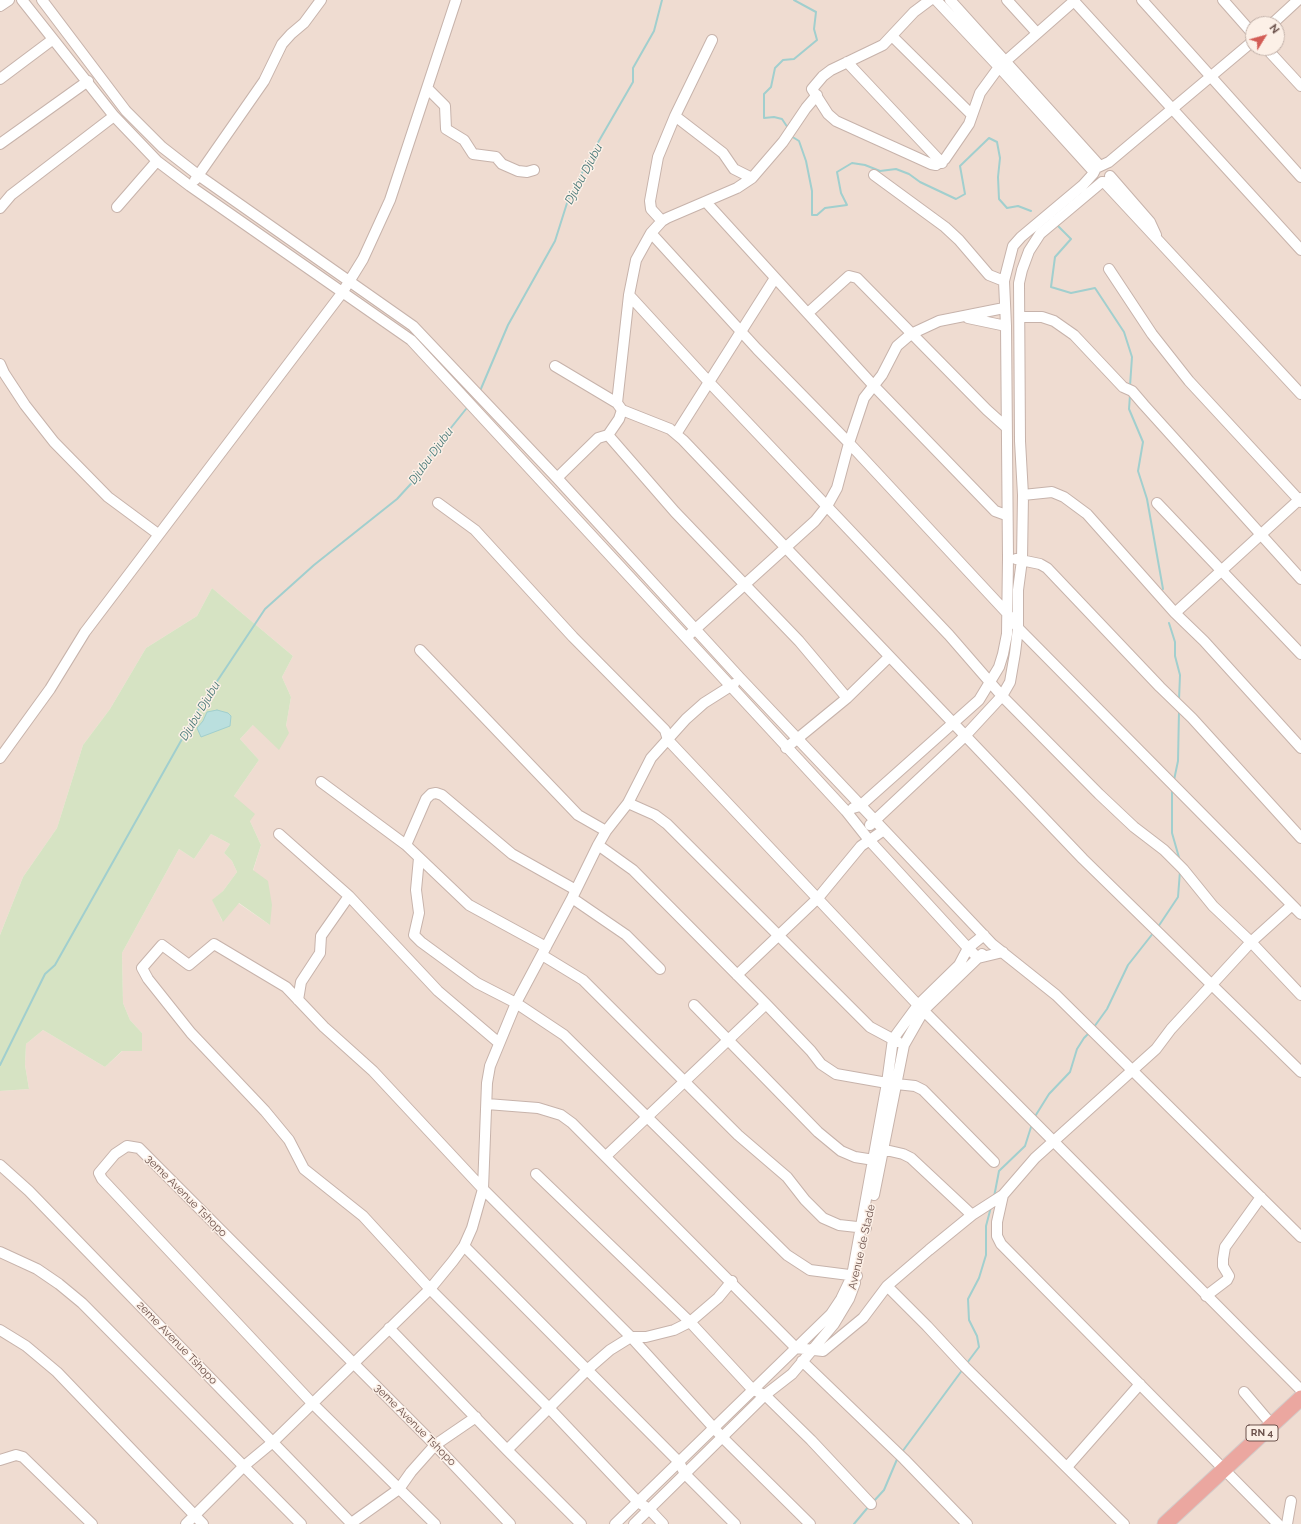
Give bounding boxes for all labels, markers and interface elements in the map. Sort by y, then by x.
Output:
north arrow [1245,16,1285,56]
text: N [1266,22,1282,36]
water label: Djubu Djubu [562,141,606,207]
water label: Djubu Djubu [406,425,456,487]
water label: Djubu Djubu [177,679,223,743]
street label: 3eme Avenue Tshopo [142,1152,230,1240]
street label: Avenue de Stade [846,1203,878,1291]
street label: 2eme Avenue Tshopo [134,1299,220,1387]
street label: 3eme Avenue Tshopo [371,1381,459,1469]
road number: RN 4 [1246,1425,1278,1441]

